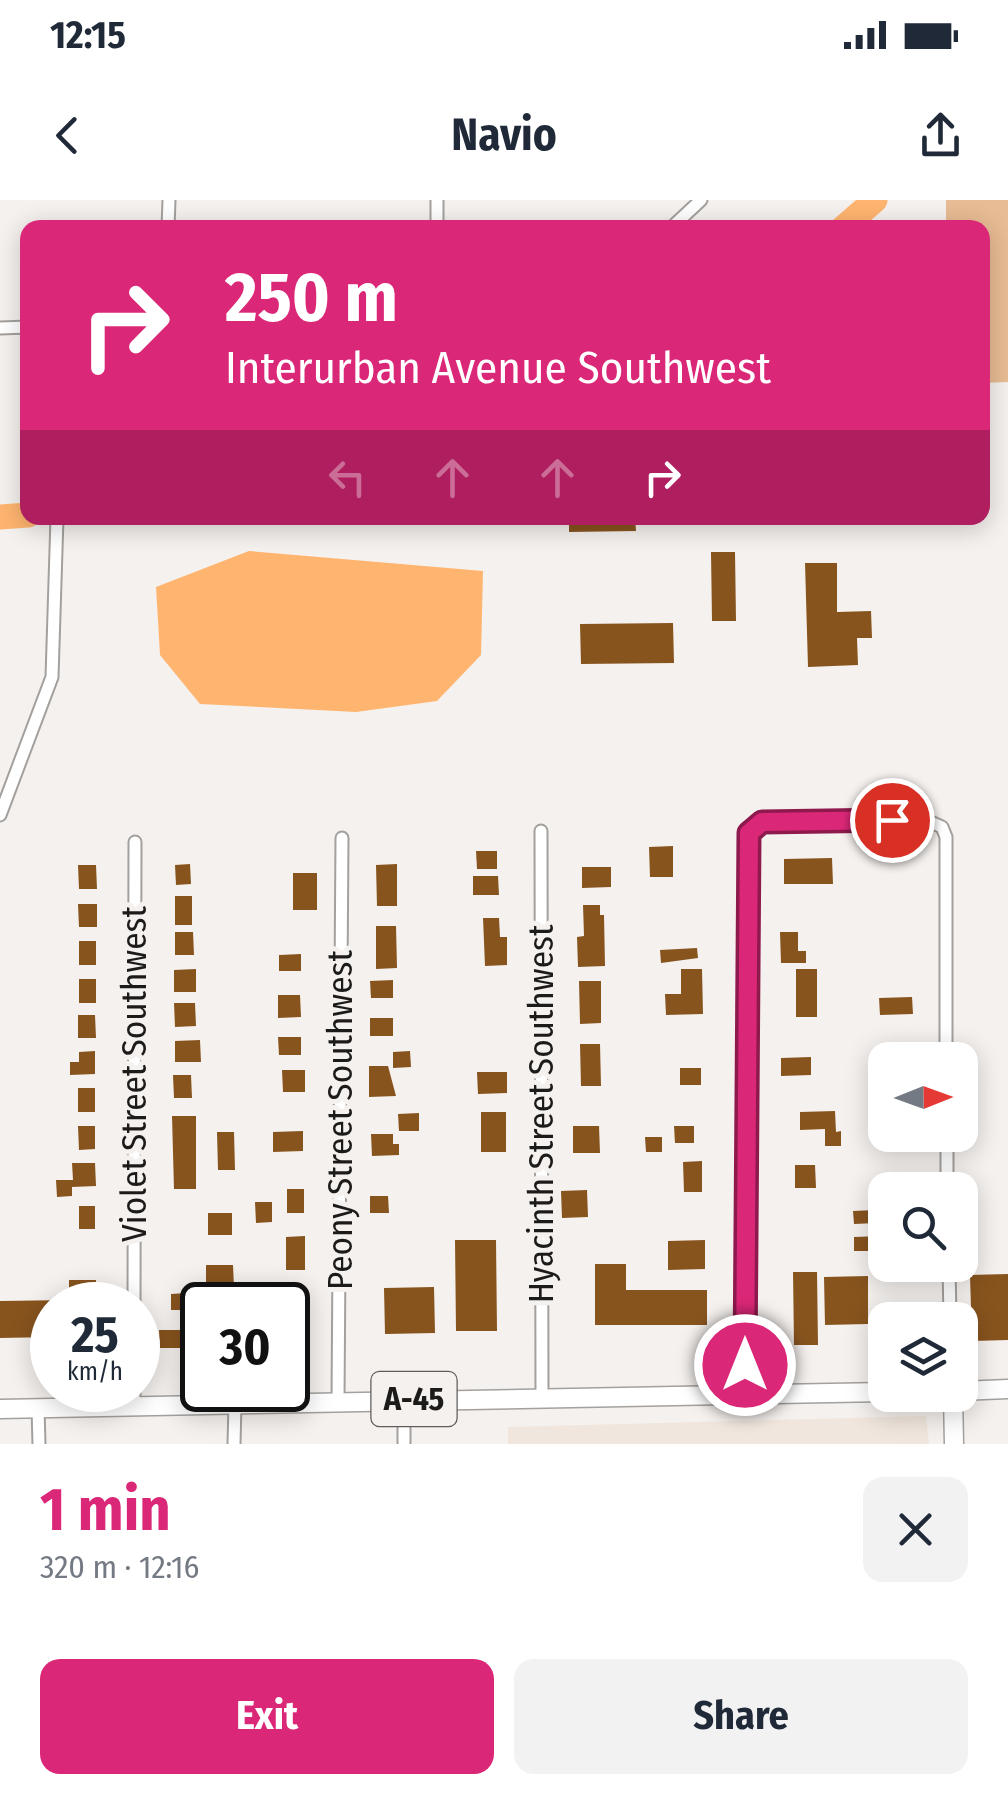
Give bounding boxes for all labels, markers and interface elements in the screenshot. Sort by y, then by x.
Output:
text: 12:15 [50,12,126,58]
icon: back [40,108,95,163]
text: Navio [451,108,557,162]
icon: share [913,108,968,163]
text: 250 m [225,256,398,340]
icon: right [60,260,190,390]
text: Interurban Avenue Southwest [225,341,771,395]
icon: left [320,450,375,505]
icon: ahead [425,450,480,505]
icon: ahead [530,450,585,505]
icon: right [635,450,690,505]
pin [850,778,935,863]
icon: arrive [865,793,920,848]
street label: Violet Street Southwest [113,905,155,1242]
street label: Hyacinth Street Southwest [520,924,562,1303]
street label: Peony Street Southwest [319,950,361,1290]
north arrow [868,1042,978,1152]
map controls [868,1042,978,1412]
button: search [868,1172,978,1282]
speed limit sign: 30 [180,1282,310,1412]
button: layers [868,1302,978,1412]
text: 25 [71,1305,119,1365]
position arrow [693,1313,797,1417]
text: km/h [67,1357,123,1387]
road number: A-45 [372,1372,456,1426]
text: 1 min [40,1474,171,1546]
button: close [863,1477,968,1582]
text: 320 m · 12:16 [40,1548,199,1586]
button: Exit [40,1659,494,1774]
button: Share [514,1659,968,1774]

